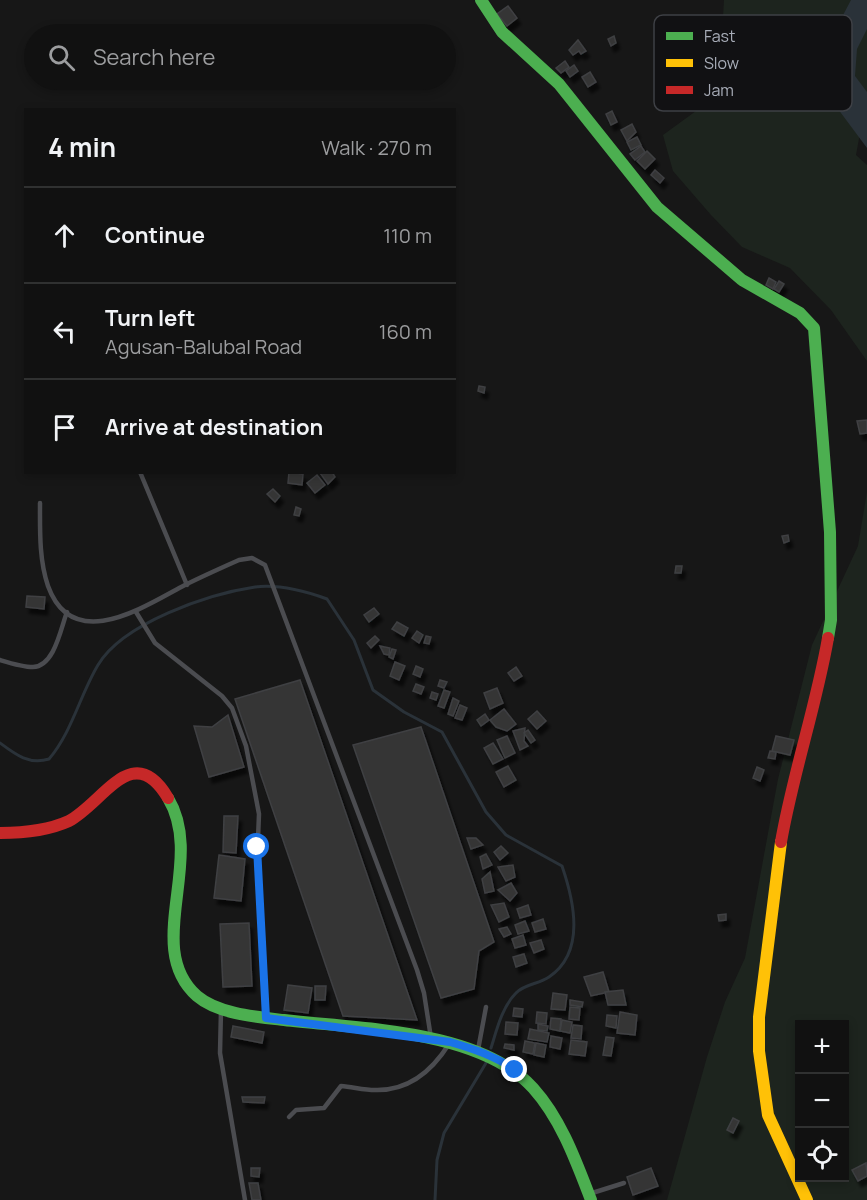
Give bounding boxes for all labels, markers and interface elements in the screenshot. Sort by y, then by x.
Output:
legend [654,15,852,111]
search box [24,24,456,90]
text: Fast [704,25,735,47]
icon: search [45,41,78,74]
text: Search here [93,42,215,72]
text: Slow [704,52,739,74]
text: Jam [704,79,734,101]
text: 4 min [48,129,116,165]
text: Walk · 270 m [321,134,432,161]
icon: ahead [48,219,81,252]
text: Continue [105,220,205,250]
text: 110 m [383,222,432,249]
text: Turn left [105,303,195,333]
icon: left [48,315,81,348]
text: 160 m [379,318,432,345]
text: Agusan-Balubal Road [105,333,302,360]
icon: arrive [48,411,81,444]
text: Arrive at destination [105,412,323,442]
route start [243,833,269,859]
map controls [795,1020,849,1182]
button: + [795,1020,849,1074]
route end [501,1056,527,1082]
button: − [795,1074,849,1128]
button: locate [795,1128,849,1182]

